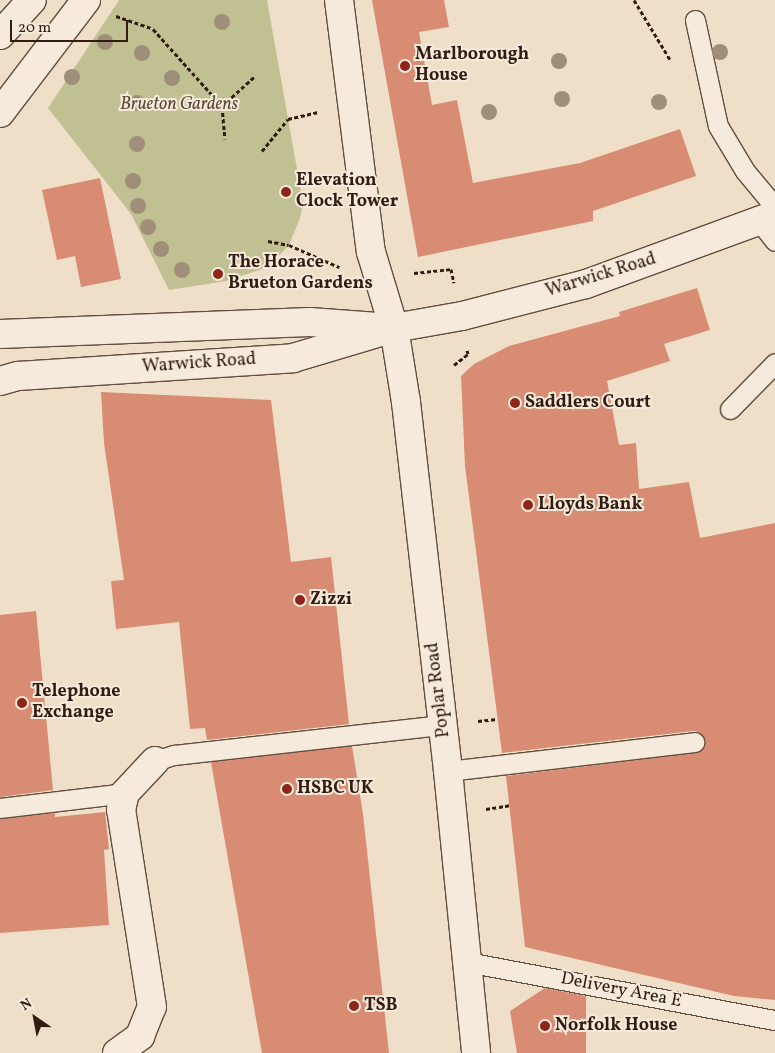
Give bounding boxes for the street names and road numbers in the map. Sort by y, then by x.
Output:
street label: Warwick Road [543,249,659,303]
street label: Warwick Road [141,349,257,379]
street label: Poplar Road [422,641,456,739]
street label: Delivery Area E [558,969,684,1013]

